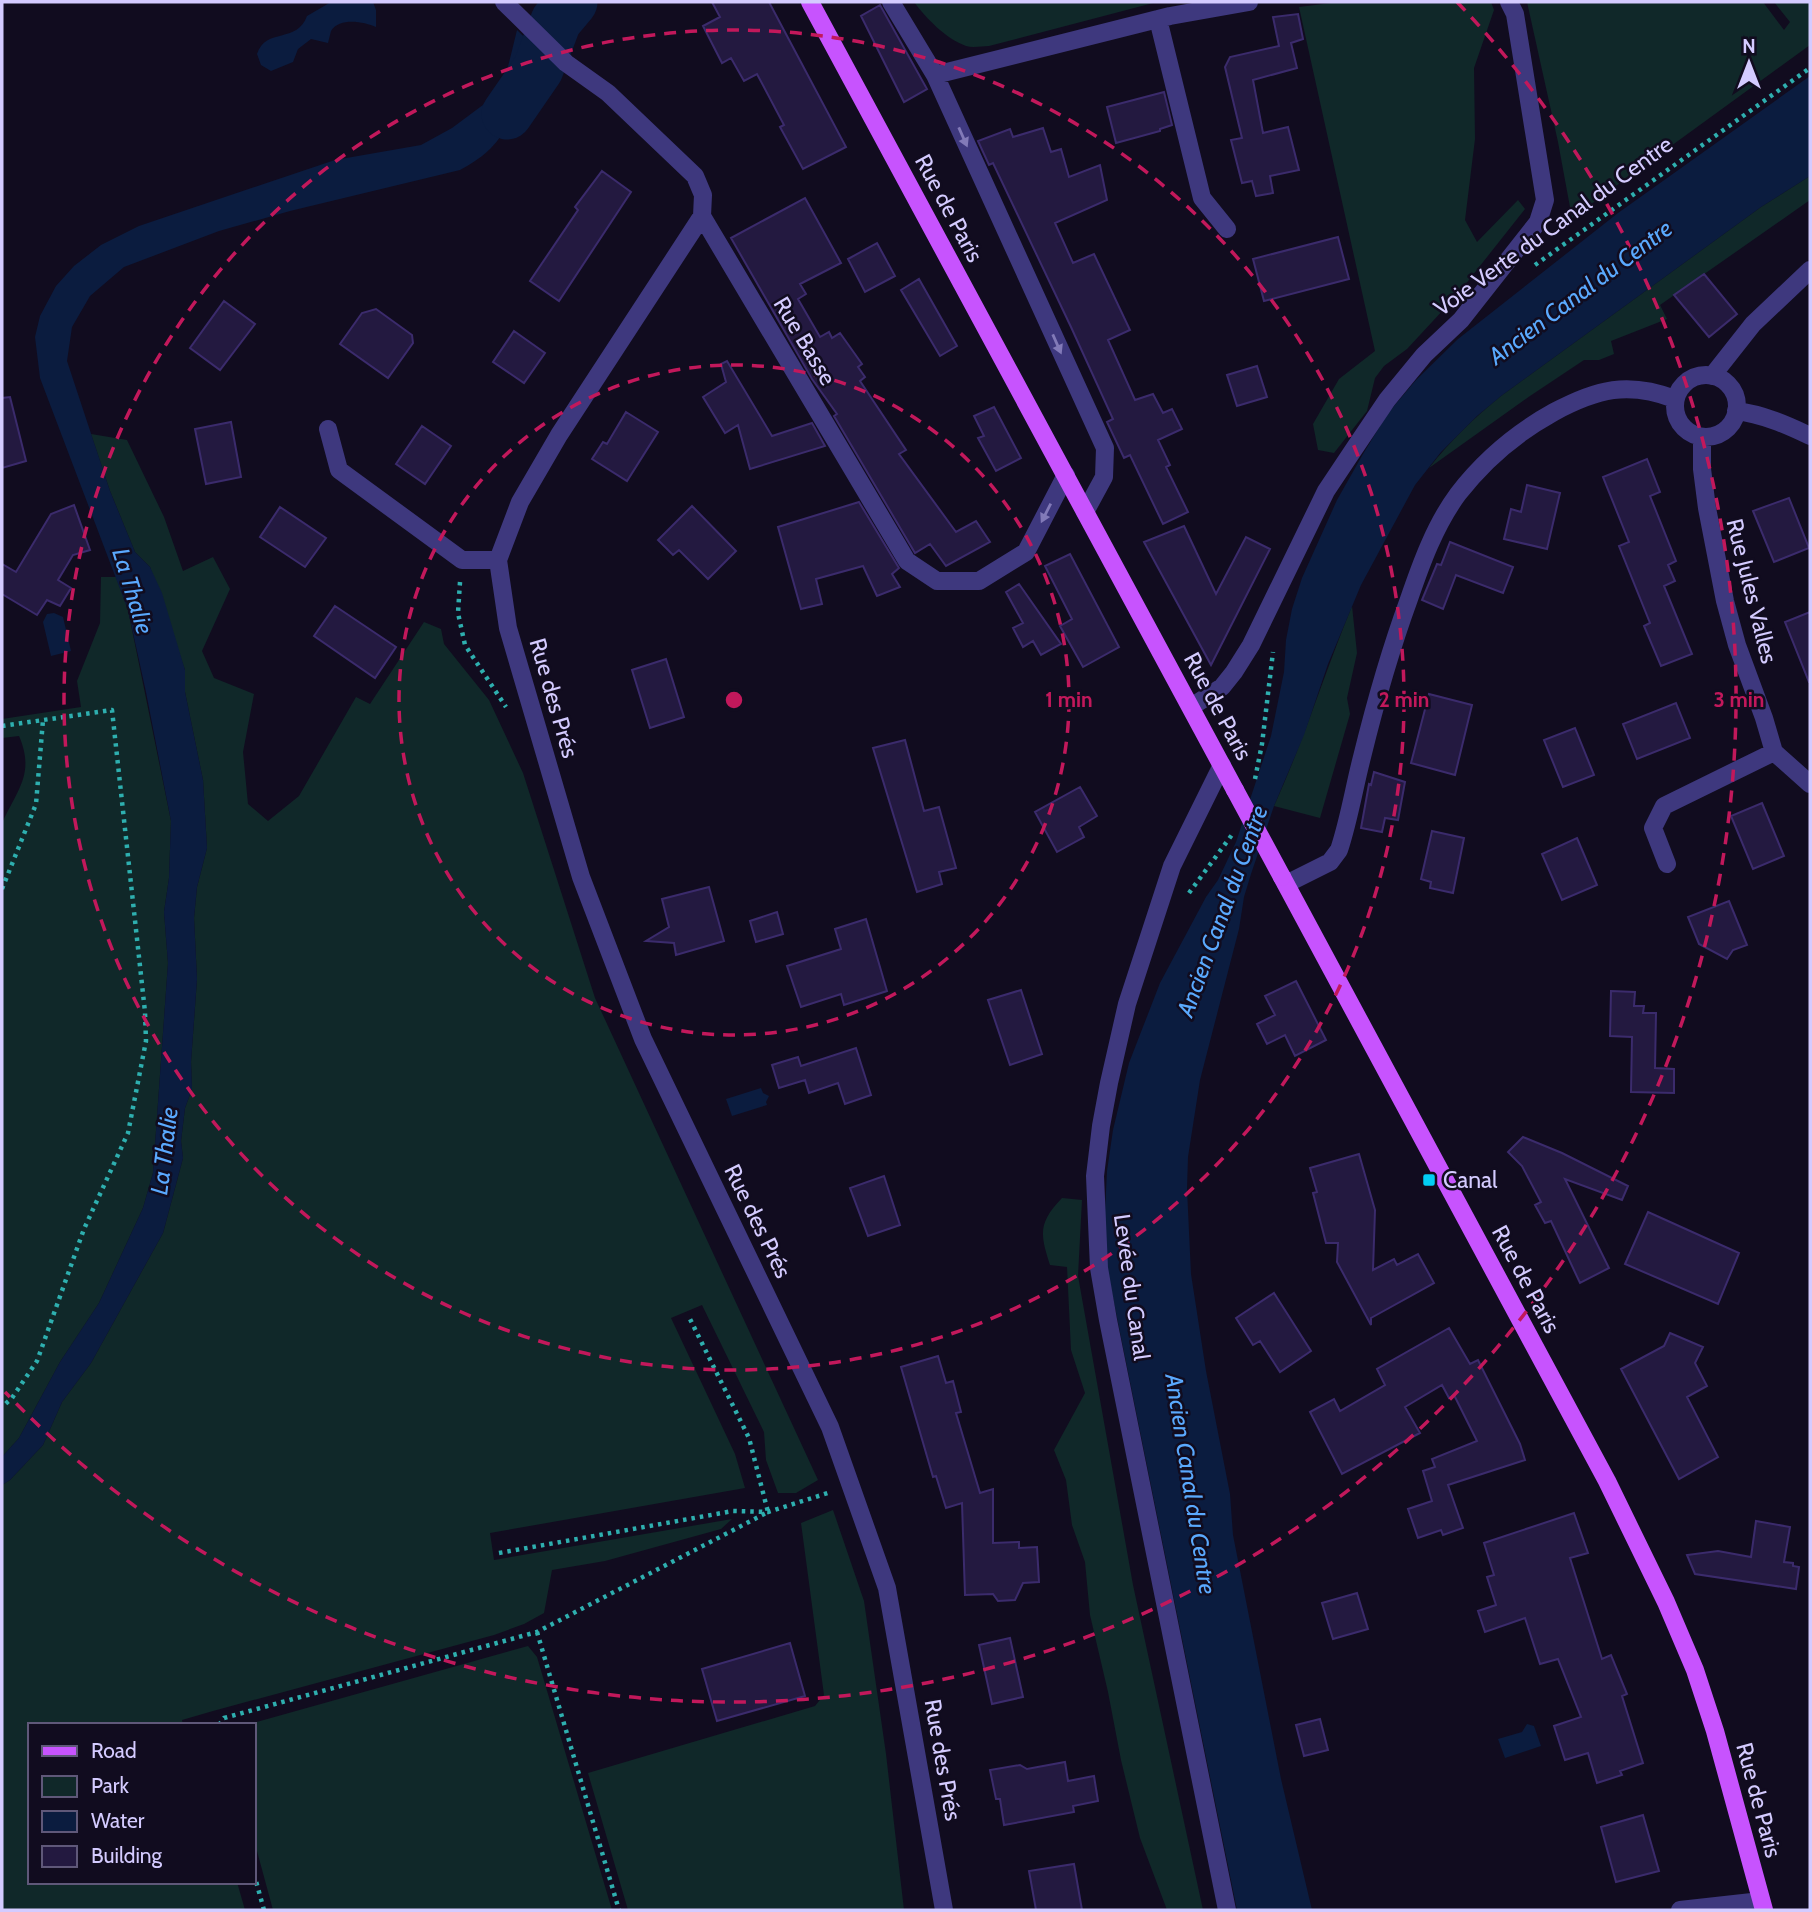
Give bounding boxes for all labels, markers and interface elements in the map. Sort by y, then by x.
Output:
north arrow [1714,28,1784,98]
text: N [1742,35,1756,58]
one-way arrow [957,127,969,147]
street label: Voie Verte du Canal du Centre [1428,130,1678,322]
street label: Rue de Paris [909,149,989,267]
water label: Ancien Canal du Centre [1482,213,1678,371]
street label: Rue Basse [768,292,842,390]
one-way arrow [1051,334,1063,354]
one-way arrow [1040,503,1051,523]
street label: Rue Jules Valles [1720,516,1784,666]
water label: La Thalie [106,545,160,637]
street label: Rue des Prés [524,635,584,761]
street label: Rue de Paris [1178,647,1258,765]
text: 1 min [1045,687,1093,712]
text: 2 min [1379,687,1429,712]
text: 3 min [1714,687,1764,712]
centre of rings [722,688,746,712]
water label: Ancien Canal du Centre [1170,801,1274,1022]
water label: La Thalie [144,1105,184,1197]
street label: Rue des Prés [718,1160,798,1282]
place label: Canal [1443,1166,1498,1194]
marker: Canal [1421,1172,1437,1188]
street label: Levée du Canal [1108,1212,1156,1362]
street label: Rue de Paris [1486,1220,1566,1338]
water label: Ancien Canal du Centre [1159,1371,1223,1596]
street label: Rue des Prés [919,1697,967,1823]
legend [28,1723,256,1884]
text: Road [91,1738,137,1763]
street label: Rue de Paris [1730,1739,1788,1861]
text: Park [91,1773,129,1798]
text: Water [91,1808,145,1833]
text: Building [91,1843,163,1868]

